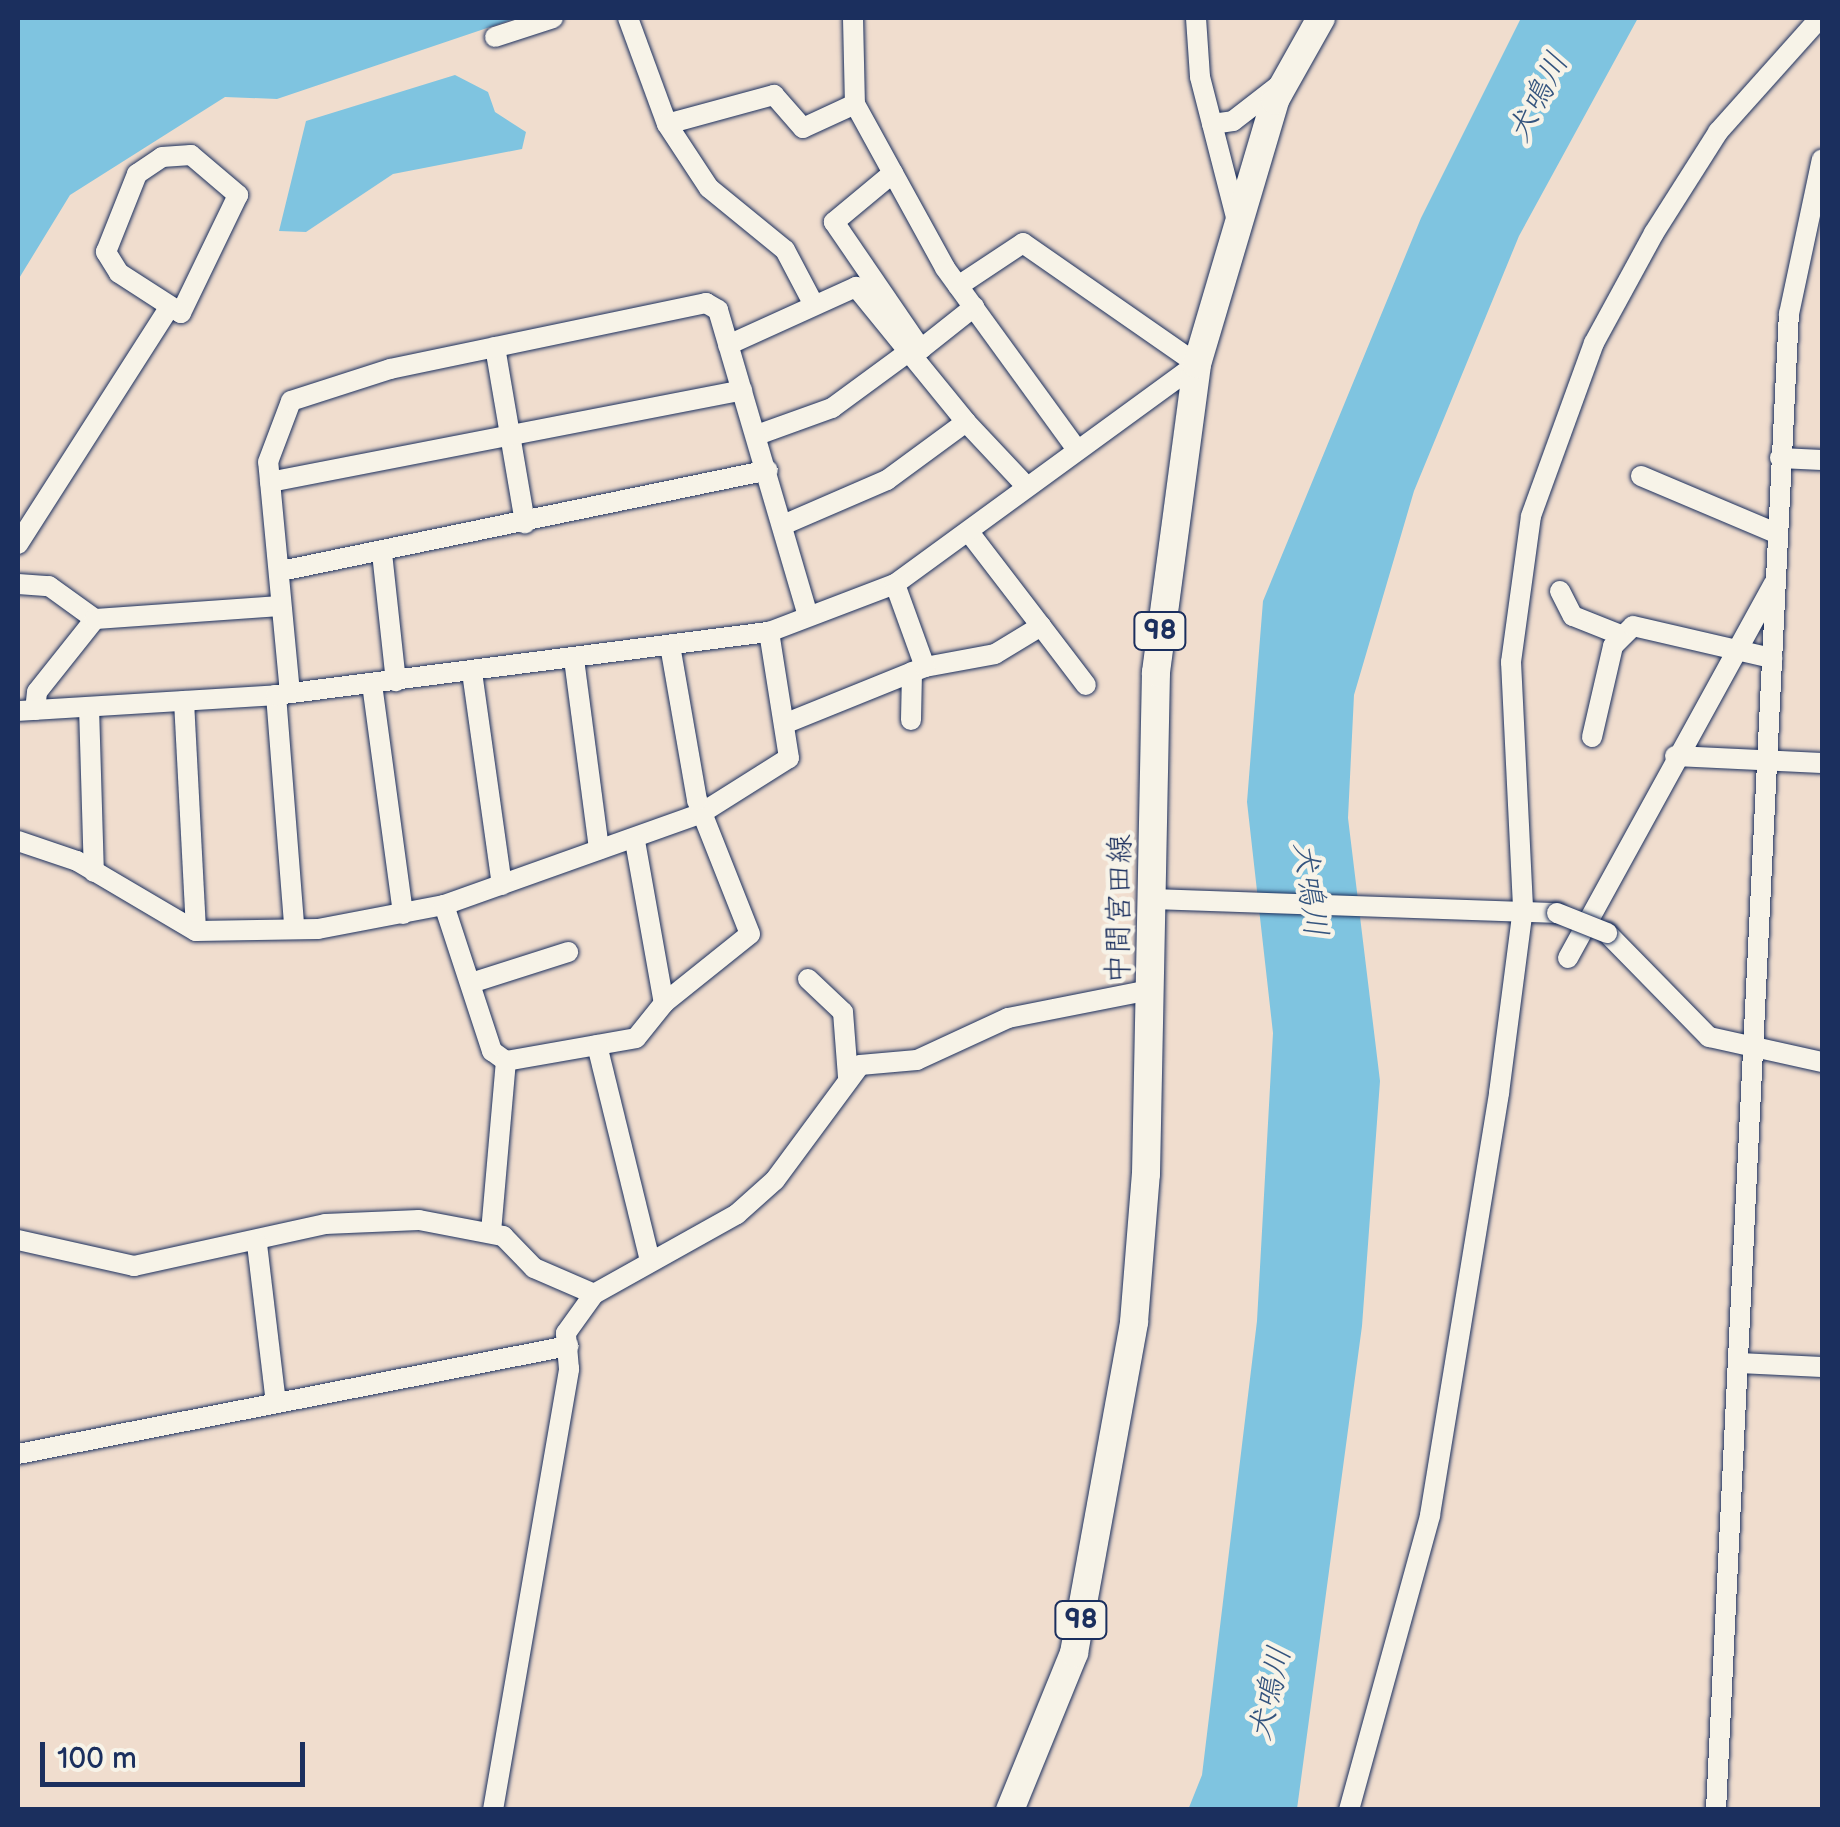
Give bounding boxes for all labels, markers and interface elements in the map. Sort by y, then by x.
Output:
water label: 犬鳴川 [1500,47,1578,149]
road number: 98 [1132,608,1188,654]
street label: 中間宮田線 [1101,834,1139,984]
water label: 犬鳴川 [1284,839,1334,939]
road number: 98 [1054,1597,1108,1643]
water label: 犬鳴川 [1241,1643,1301,1745]
scale bar [45,1722,310,1784]
text: 100 m [57,1741,137,1777]

